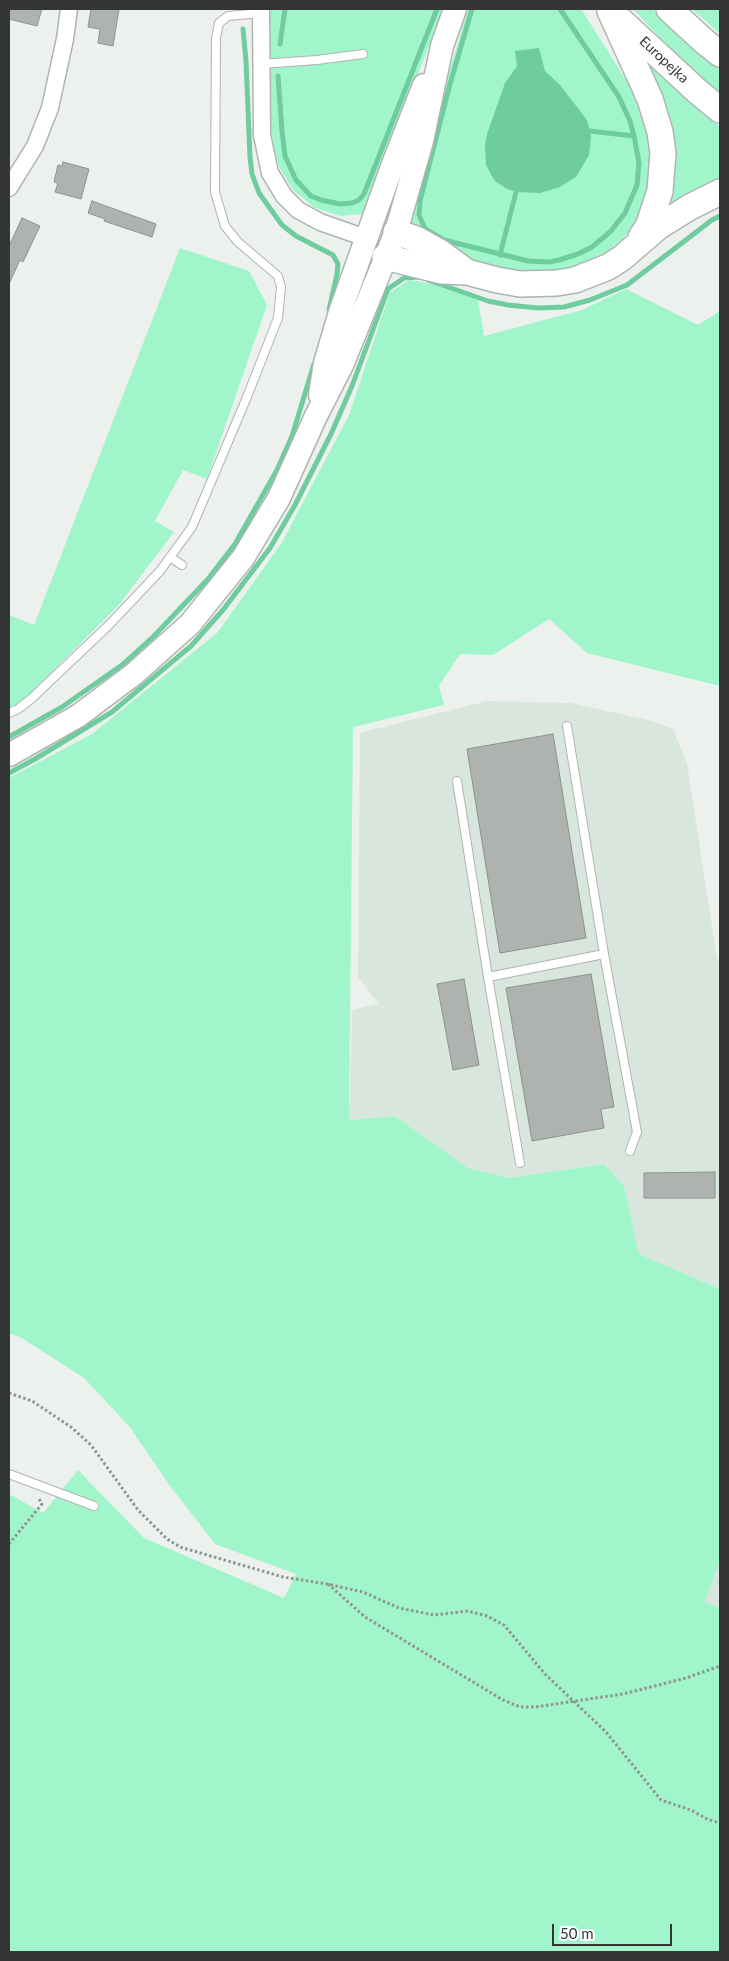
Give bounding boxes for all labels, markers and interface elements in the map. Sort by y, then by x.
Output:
street label: Europejka [636,33,692,87]
scale bar [554,1914,674,1946]
text: 50 m [560,1924,594,1942]

